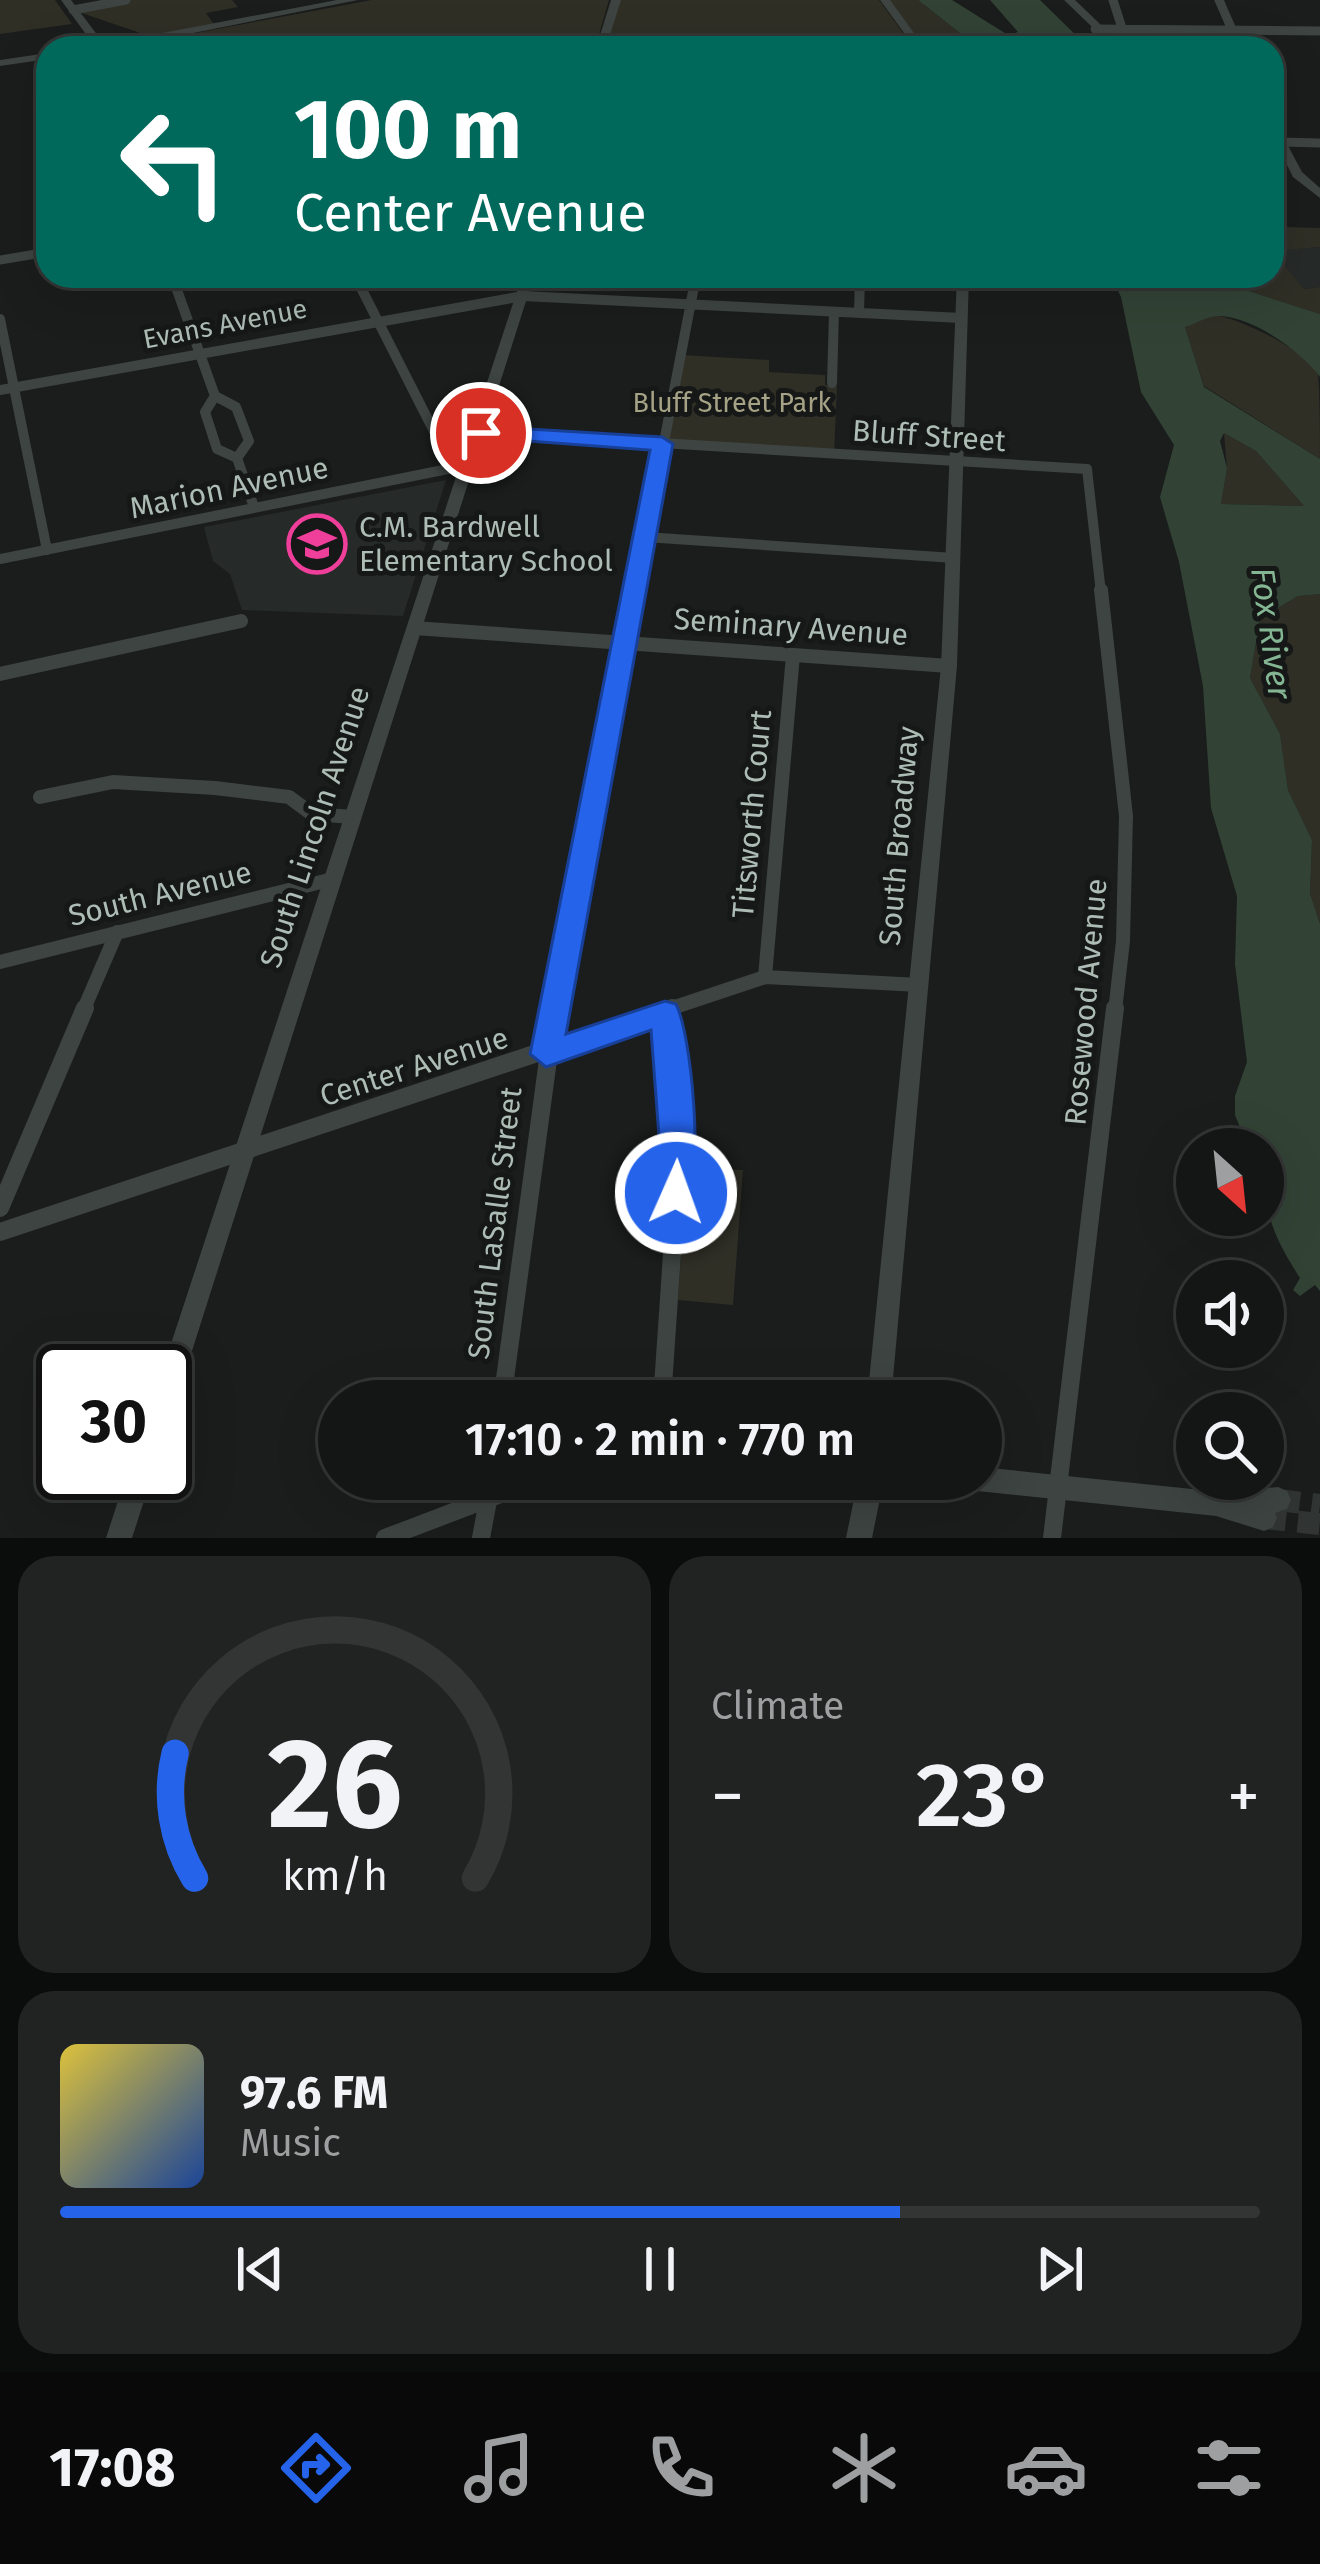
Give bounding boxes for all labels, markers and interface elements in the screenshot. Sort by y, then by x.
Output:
text: 100 m [294,79,522,180]
icon: left [96,84,252,240]
text: Center Avenue [294,181,647,245]
street label: Evans Avenue [140,292,310,356]
pin [430,382,532,484]
park label: Bluff Street Park [633,387,832,419]
icon: arrive [448,400,514,466]
street label: Bluff Street [851,413,1007,459]
street label: Marion Avenue [126,449,332,527]
place label: C.M. Bardwell Elementary School [359,509,613,579]
school or university icon: C.M. Bardwell Elementary School [286,513,348,575]
water label: Fox River [1242,565,1300,703]
street label: Seminary Avenue [673,601,909,653]
street label: South Lincoln Avenue [252,682,378,972]
street label: Titsworth Court [725,708,779,920]
street label: South Broadway [871,725,927,947]
street label: South Avenue [65,854,255,934]
street label: Rosewood Avenue [1057,877,1115,1127]
street label: Center Avenue [315,1020,513,1114]
street label: South LaSalle Street [460,1085,530,1361]
north arrow [1176,1128,1284,1236]
map controls [1176,1128,1284,1500]
position arrow [613,1130,739,1256]
button: sound [1176,1260,1284,1368]
speed limit sign: 30 [36,1344,192,1500]
button: search [1176,1392,1284,1500]
text: 17:10 · 2 min · 770 m [465,1413,855,1467]
text: Climate [711,1683,844,1729]
text: 26 [267,1710,402,1860]
text: 23° [916,1742,1055,1850]
text: − [711,1757,744,1836]
text: + [1227,1757,1260,1836]
text: km/h [281,1849,388,1900]
text: 97.6 FM [240,2066,388,2120]
text: Music [240,2120,341,2166]
icon: previous [227,2236,293,2302]
icon: pause [627,2236,693,2302]
icon: next [1027,2236,1093,2302]
icon: directions [274,2426,358,2510]
icon: music [457,2426,541,2510]
icon: phone [639,2426,723,2510]
icon: climate [822,2426,906,2510]
icon: car [1004,2426,1088,2510]
icon: filters [1187,2426,1271,2510]
text: 17:08 [49,2436,176,2500]

